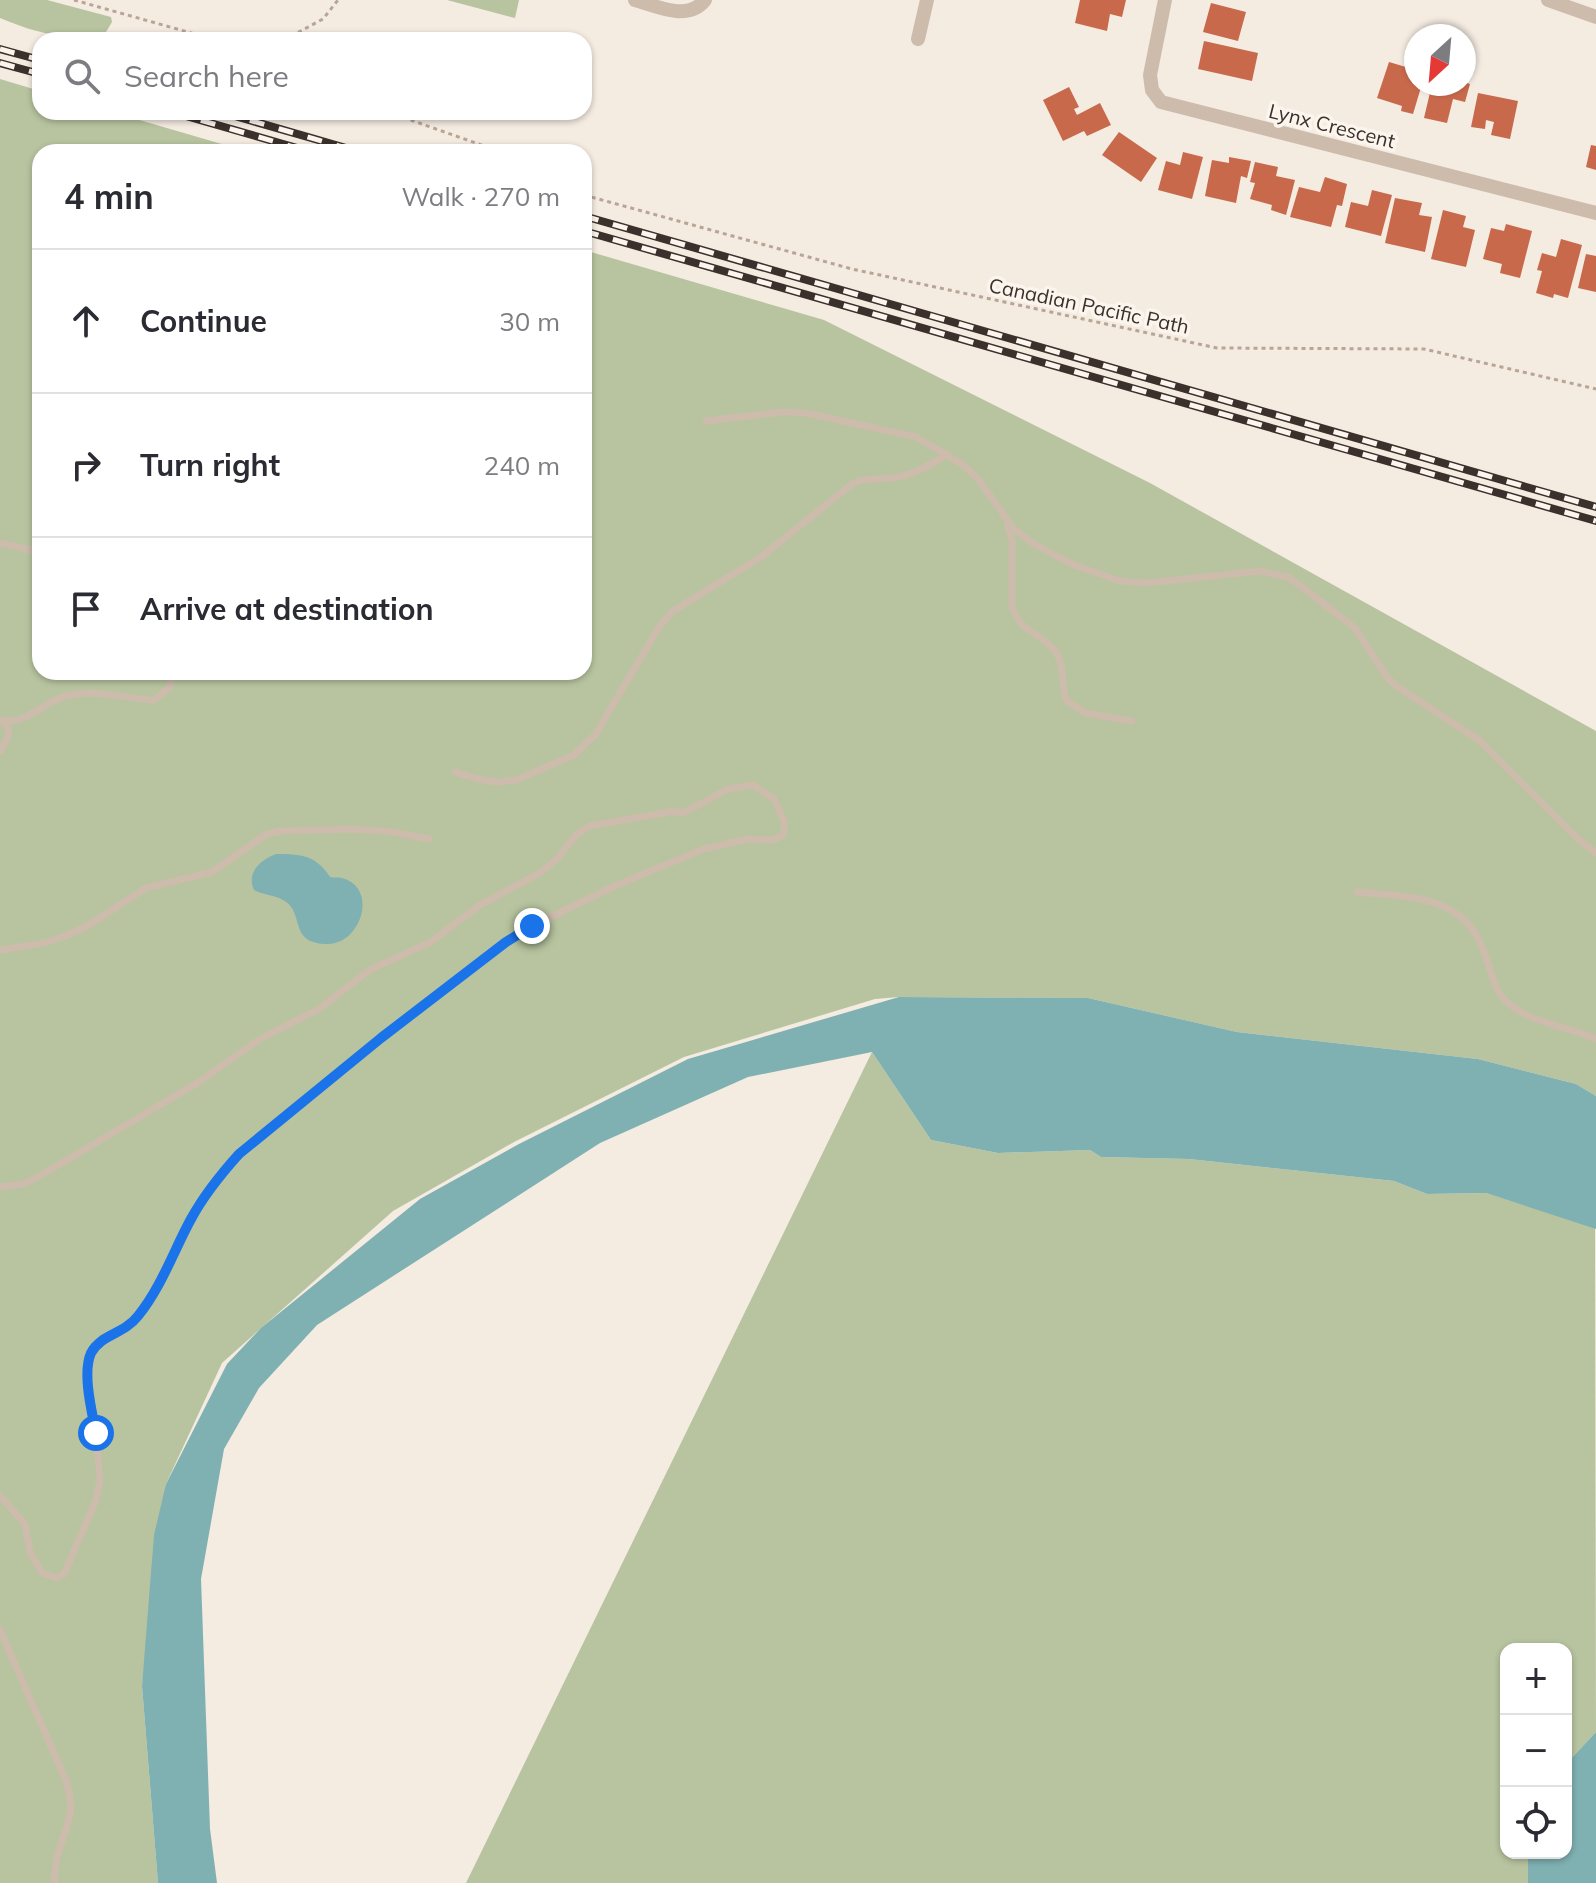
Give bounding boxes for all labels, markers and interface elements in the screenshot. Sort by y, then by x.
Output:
north arrow [1404,24,1476,96]
search box [32,32,592,120]
icon: search [60,54,104,98]
text: Search here [124,57,289,95]
street label: Lynx Crescent [1266,98,1398,153]
text: 4 min [64,175,154,218]
text: Walk · 270 m [401,180,560,213]
street label: Canadian Pacific Path [987,272,1191,339]
icon: ahead [64,299,108,343]
text: Continue [140,302,267,340]
text: 30 m [499,305,560,338]
icon: right [64,443,108,487]
text: Turn right [140,446,280,484]
text: 240 m [484,449,560,482]
icon: arrive [64,587,108,631]
text: Arrive at destination [140,590,434,628]
route end [514,908,550,944]
route start [78,1415,114,1451]
map controls [1500,1643,1572,1859]
button: + [1500,1643,1572,1715]
button: − [1500,1715,1572,1787]
button: locate [1500,1787,1572,1859]

